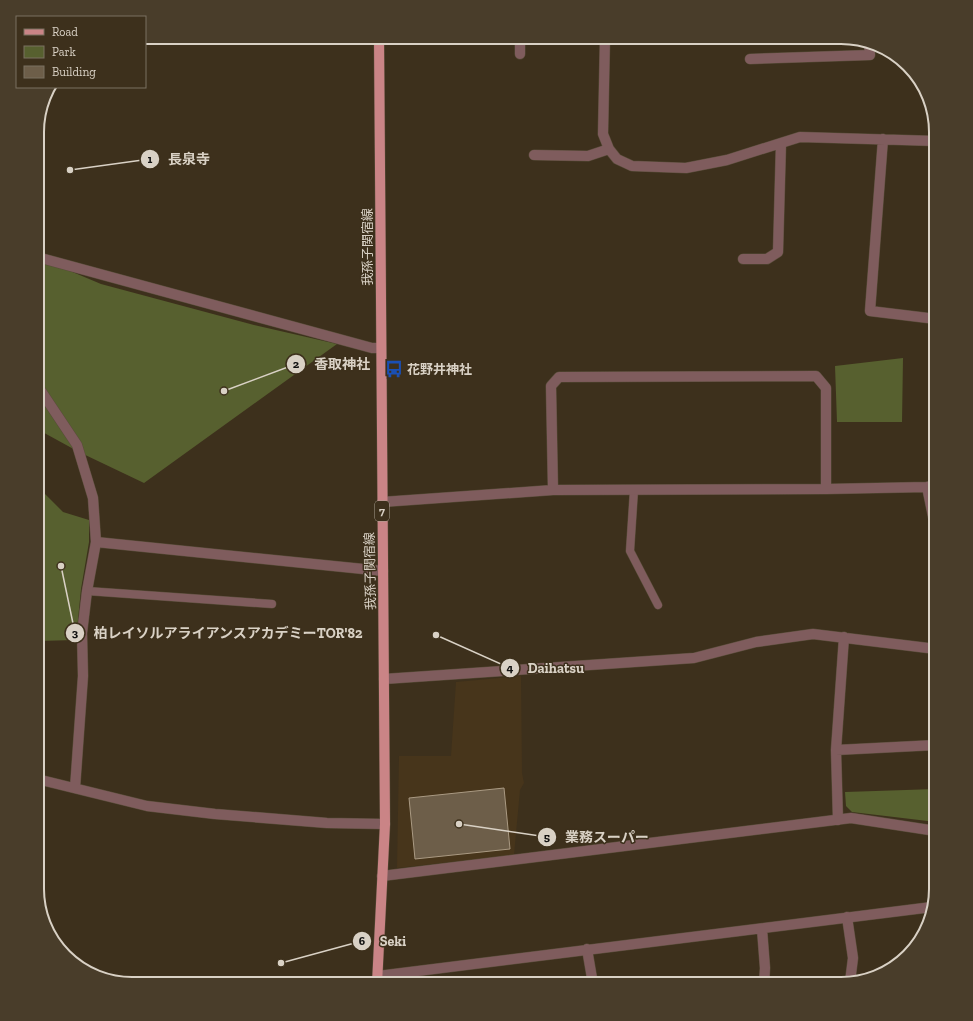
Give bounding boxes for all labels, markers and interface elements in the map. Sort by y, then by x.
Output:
legend [16,16,146,88]
text: Road [52,25,78,39]
text: Park [52,45,77,59]
text: Building [52,65,96,79]
callout: 長泉寺 [140,146,218,172]
text: 長泉寺 [168,151,210,168]
text: 1 [148,152,153,166]
street label: 我孫子関宿線 [360,208,375,286]
callout: 香取神社 [286,351,378,377]
text: 香取神社 [314,356,370,373]
text: 2 [293,357,300,371]
bus stop icon: 花野井神社 [384,359,404,379]
place label: 花野井神社 [407,362,472,377]
road number: 7 [375,501,389,521]
street label: 我孫子関宿線 [362,532,378,610]
callout: 柏レイソルアライアンスアカデミーTOR'82 [65,620,370,646]
text: 柏レイソルアライアンスアカデミーTOR'82 [94,625,363,642]
text: 3 [72,626,79,640]
callout: Daihatsu [500,655,593,681]
text: Daihatsu [528,660,584,677]
text: 4 [507,661,514,675]
callout: 業務スーパー [537,824,657,850]
text: 業務スーパー [565,829,649,846]
text: 5 [544,830,550,844]
callout: Seki [352,928,415,954]
text: Seki [380,933,406,950]
text: 6 [359,934,366,948]

